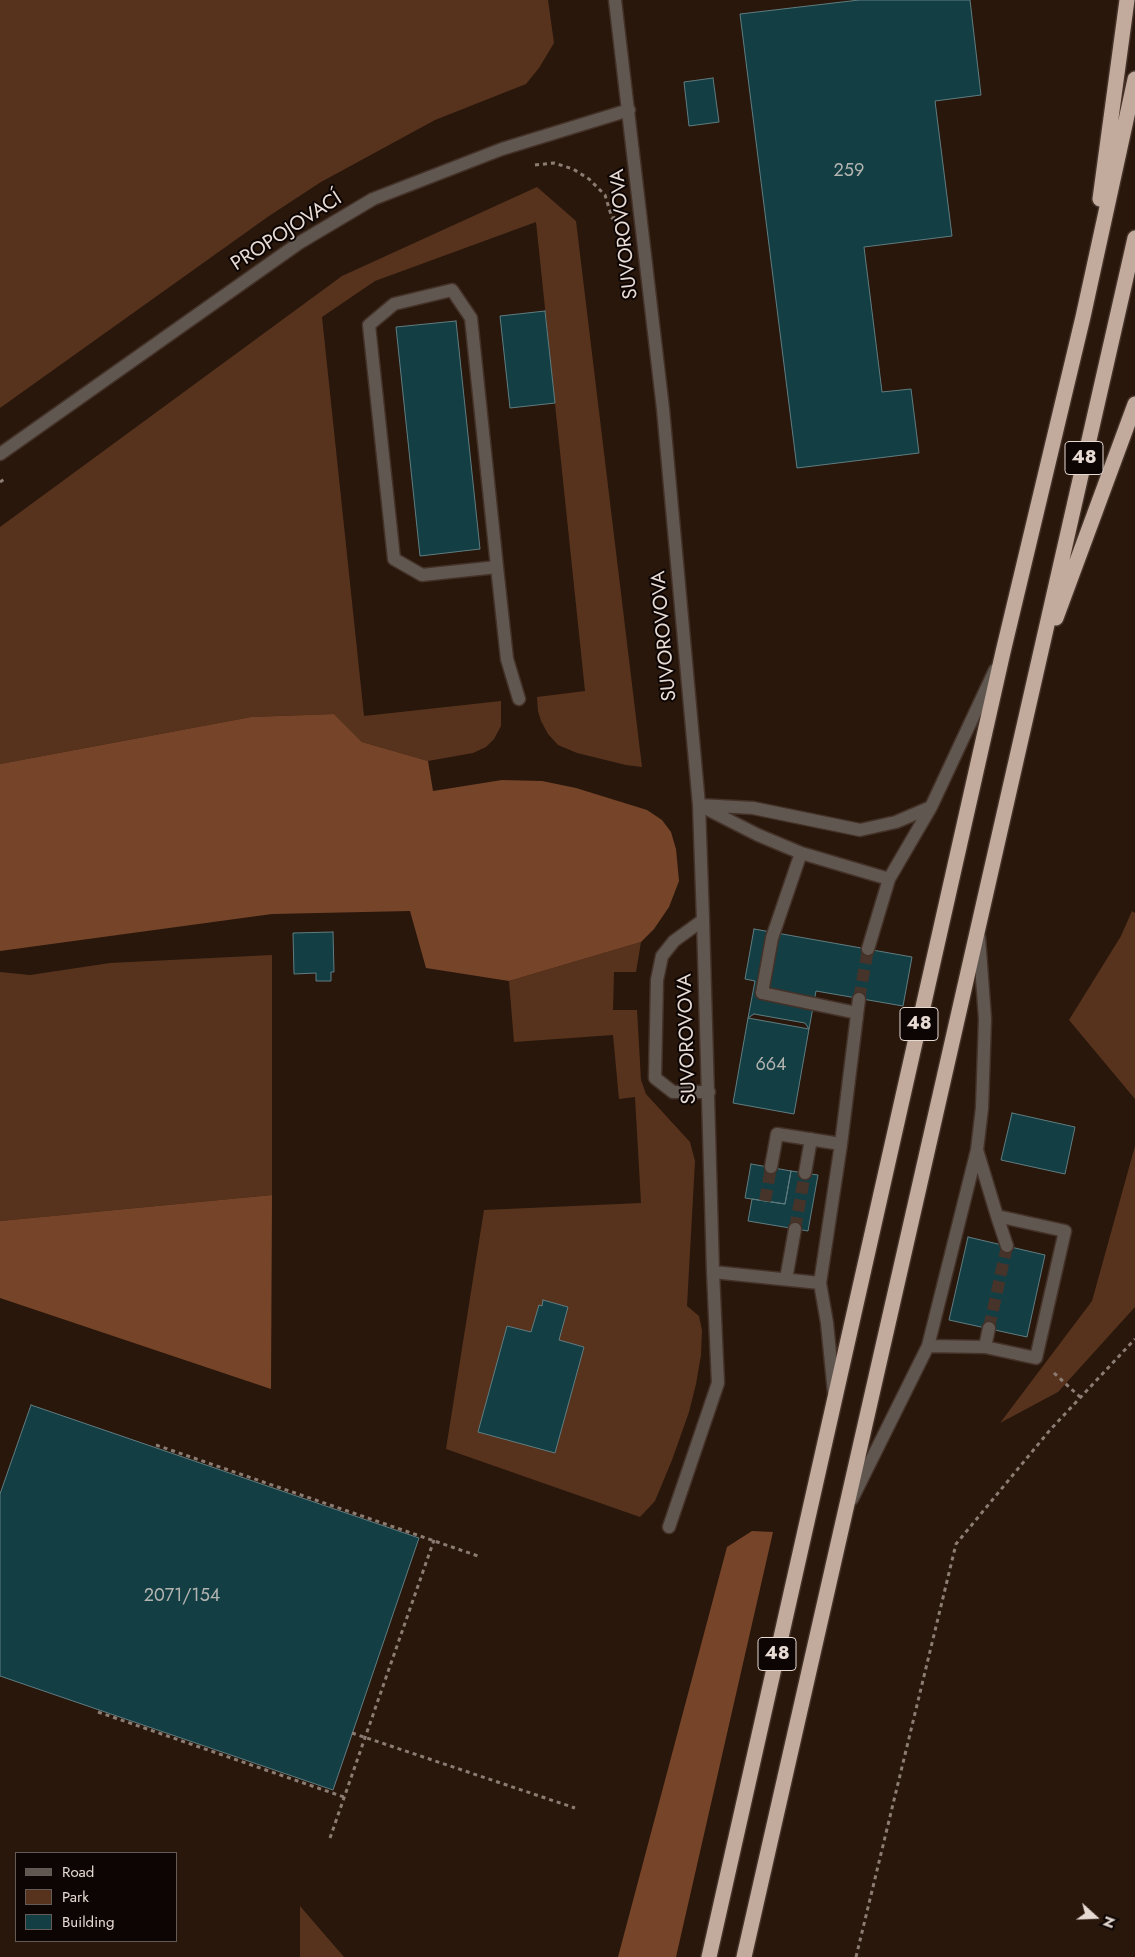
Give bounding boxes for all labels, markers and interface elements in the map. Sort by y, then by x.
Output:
house number: 259 [834,161,864,183]
street label: SUVOROVOVA [606,168,644,300]
street label: PROPOJOVACÍ [227,187,347,277]
road number: 48 [1065,442,1103,474]
street label: SUVOROVOVA [647,570,683,702]
street label: SUVOROVOVA [674,973,702,1105]
road number: 48 [900,1008,938,1040]
house number: 664 [755,1055,787,1077]
house number: 2071/154 [144,1586,220,1608]
road number: 48 [758,1638,796,1670]
legend [15,1852,178,1942]
text: Road [62,1861,94,1883]
text: Park [62,1886,89,1908]
north arrow [1070,1892,1120,1942]
text: Building [62,1911,114,1933]
text: N [1098,1913,1120,1931]

